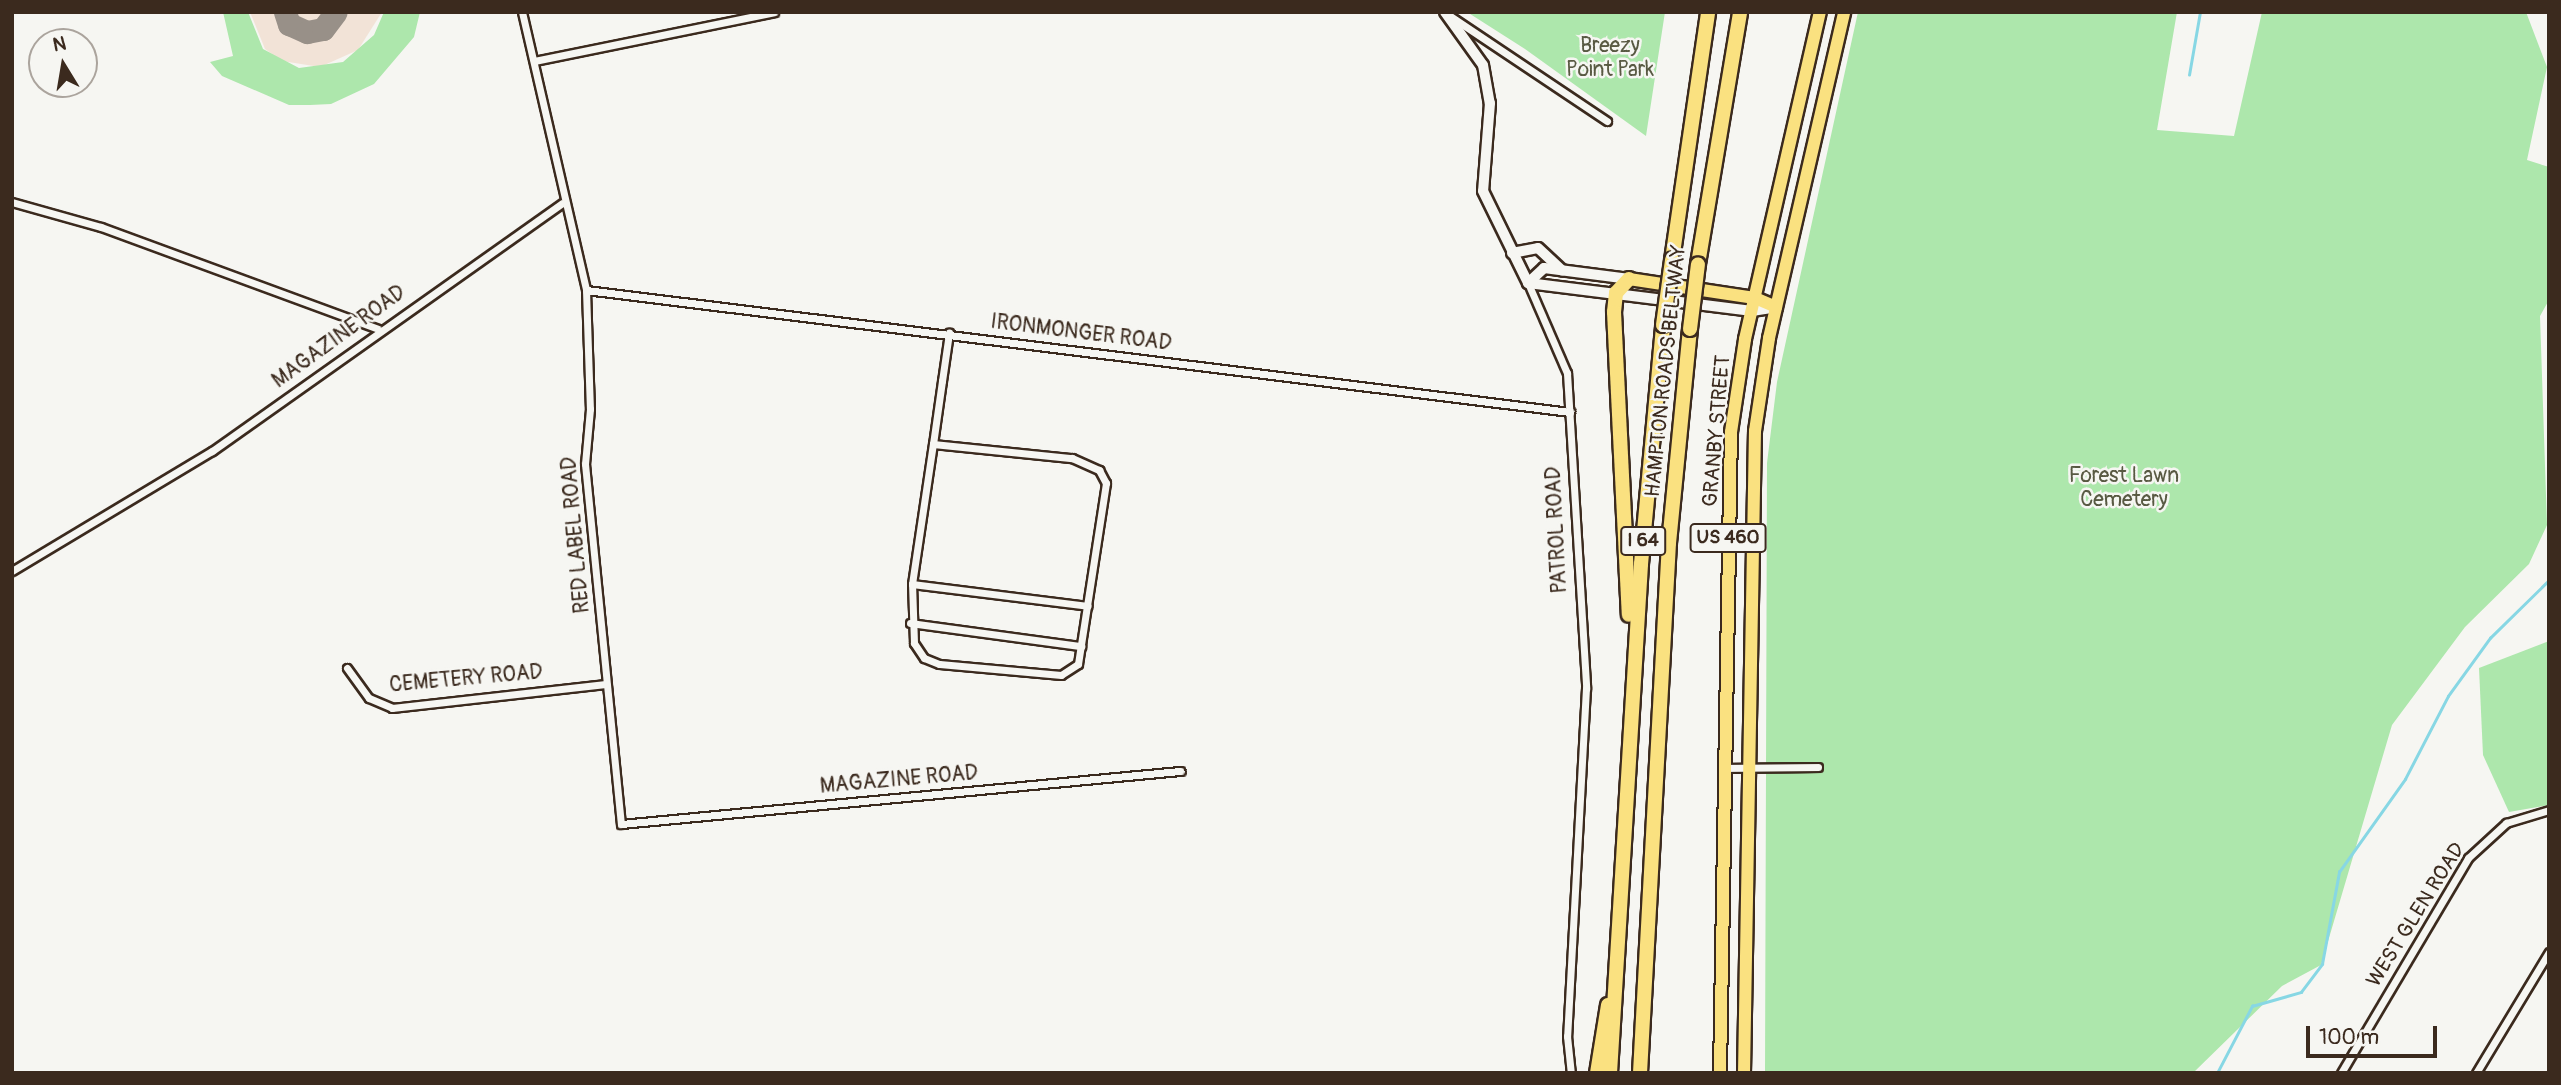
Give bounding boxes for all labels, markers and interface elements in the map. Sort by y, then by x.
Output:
north arrow [28,28,98,98]
text: N [51,31,68,57]
park label: Breezy Point Park [1566,33,1654,83]
street label: HAMPTON ROADS BELTWAY [1640,244,1692,498]
street label: MAGAZINE ROAD [267,280,411,394]
street label: IRONMONGER ROAD [989,309,1173,357]
street label: GRANBY STREET [1698,354,1736,508]
street label: RED LABEL ROAD [557,456,595,614]
park label: Forest Lawn Cemetery [2069,463,2179,513]
street label: PATROL ROAD [1541,466,1573,594]
road number: US 460 [1690,523,1766,554]
road number: I 64 [1618,526,1668,556]
street label: CEMETERY ROAD [388,660,544,698]
street label: MAGAZINE ROAD [819,761,979,799]
street label: WEST GLEN ROAD [2361,838,2471,992]
scale bar [2309,1012,2440,1056]
text: 100 m [2319,1024,2379,1051]

